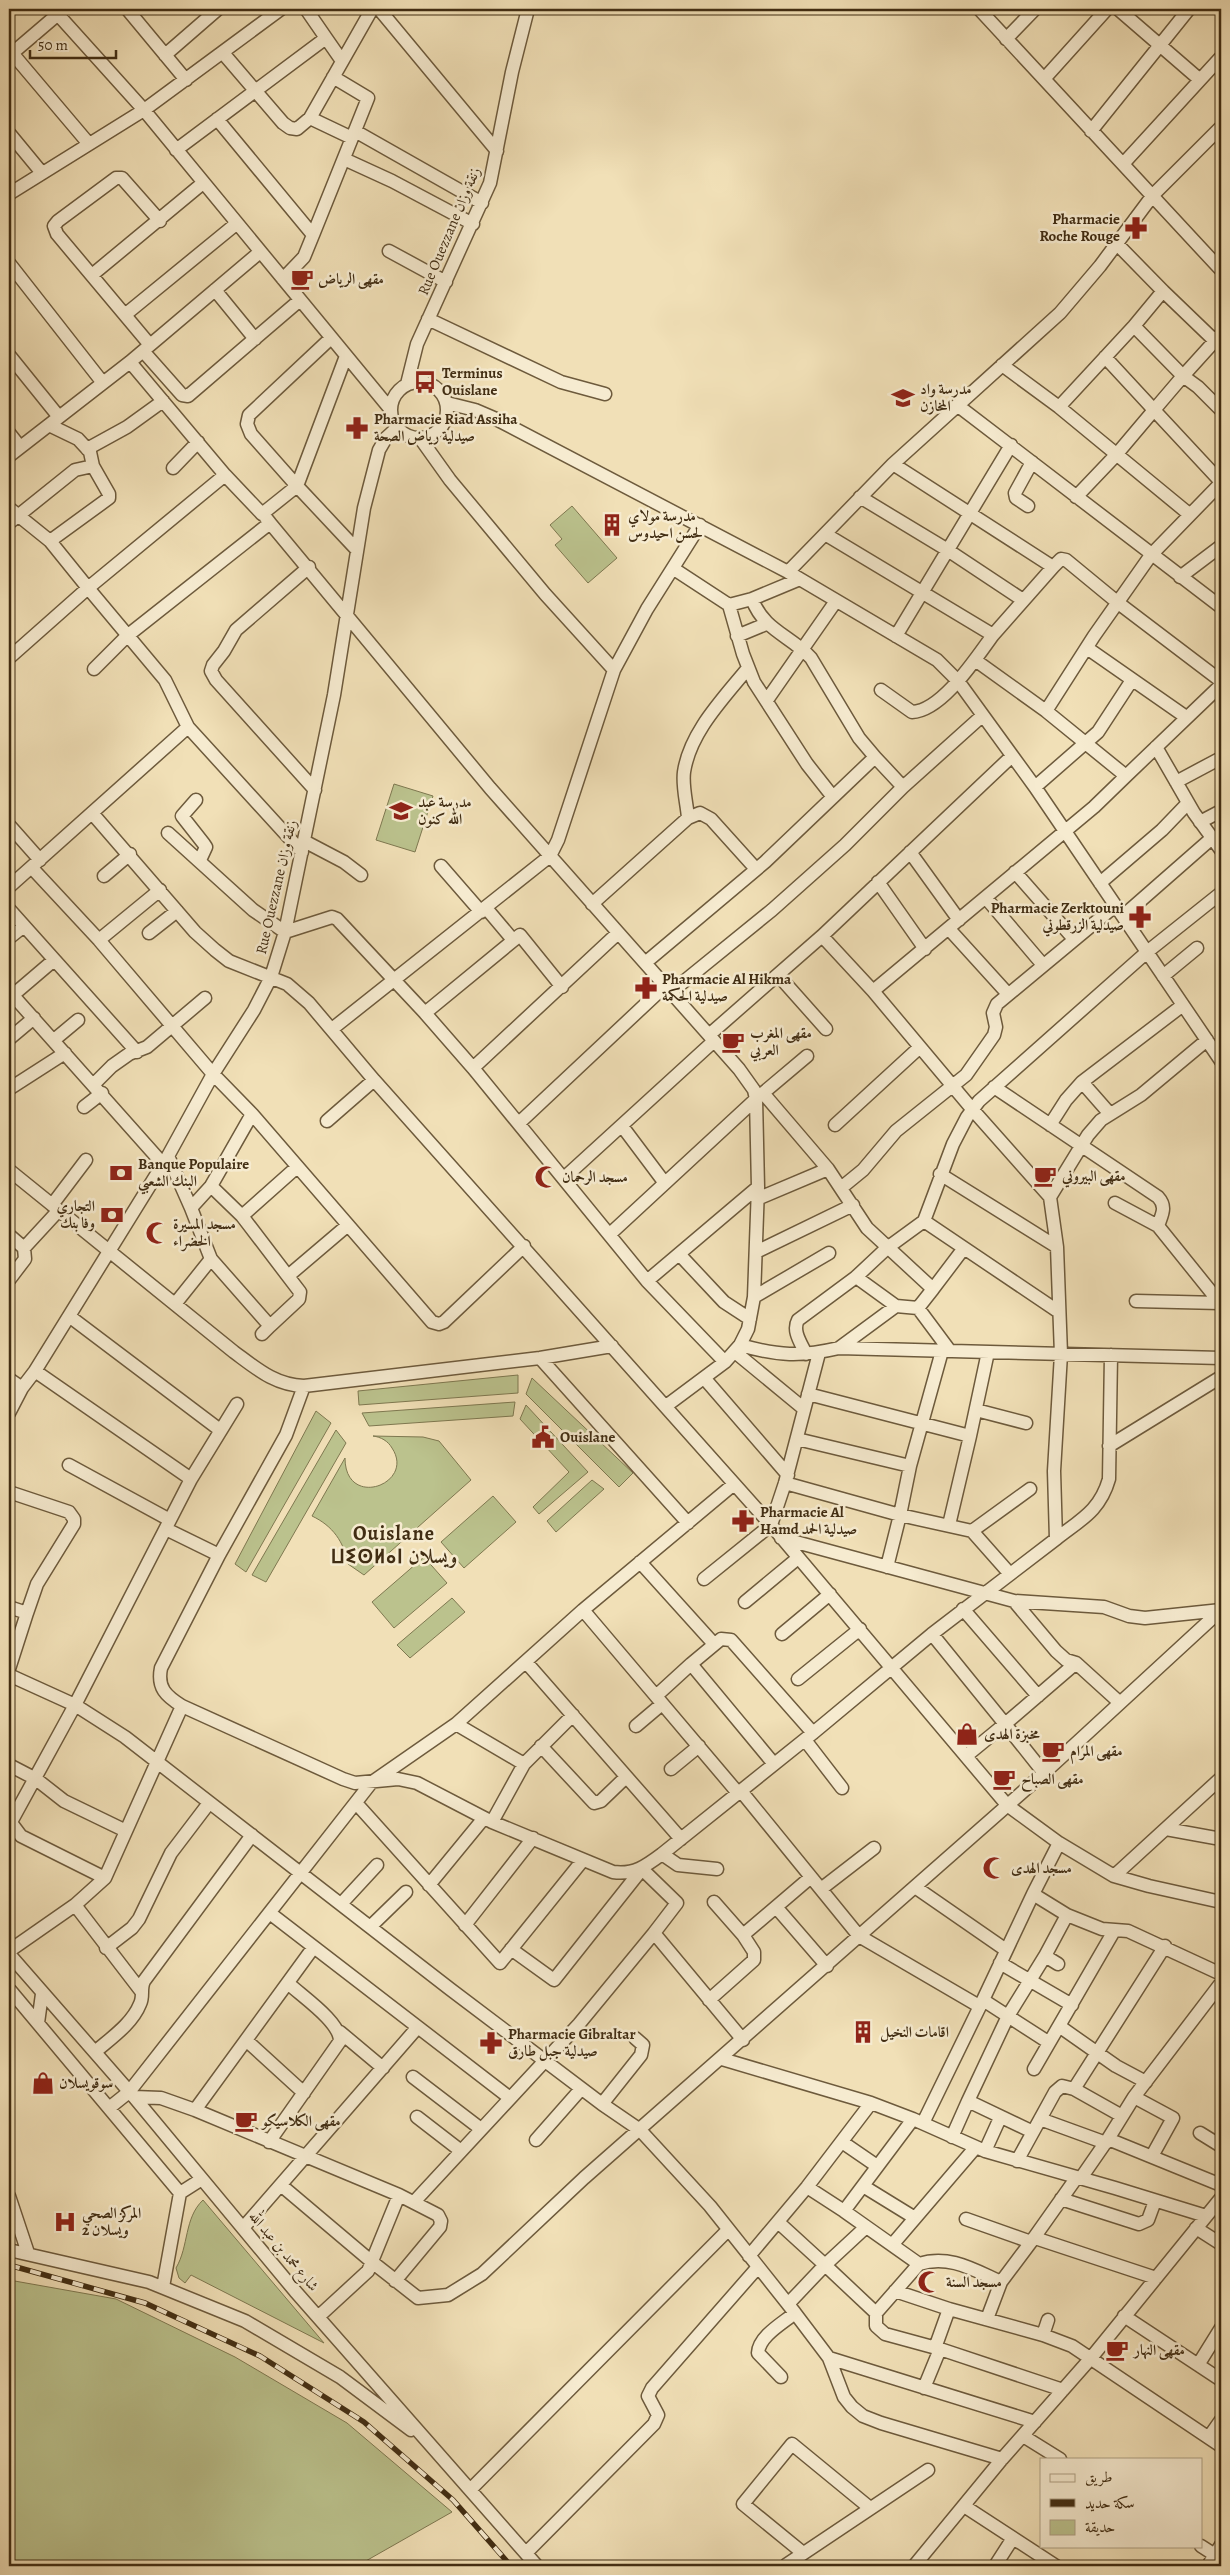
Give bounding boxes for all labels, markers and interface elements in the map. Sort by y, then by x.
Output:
scale bar [30,28,116,60]
text: 50 m [38,35,68,55]
street label: Rue Ouezzane زنقة وزان [413,164,485,298]
place label: Pharmacie Roche Rouge [1039,209,1120,246]
pharmacy icon: Pharmacie Roche Rouge [1123,215,1149,241]
cafe icon: مقهى الرياض [289,266,315,292]
place label: مقهى الرياض [318,269,384,289]
place label: Terminus Ouislane [442,363,503,400]
bus stop icon: Terminus Ouislane [412,369,438,395]
place label: مدرسة واد المخازن [920,379,972,416]
school or university icon: مدرسة واد المخازن [890,385,916,411]
place label: Pharmacie Riad Assiha صيدلية رياض الصحة [374,409,518,446]
pharmacy icon: Pharmacie Riad Assiha صيدلية رياض الصحة [344,415,370,441]
place label: مدرسة مولاي لحسن احيدوس [628,506,703,544]
building icon: مدرسة مولاي لحسن احيدوس [599,512,625,538]
place label: مدرسة عبد الله كنون [418,792,472,829]
school or university icon: مدرسة عبد الله كنون [388,798,414,824]
street label: Rue Ouezzane زنقة وزان [251,818,301,956]
place label: Pharmacie Zerktouni صيدلية الزرقطوني [991,898,1125,937]
pharmacy icon: Pharmacie Zerktouni صيدلية الزرقطوني [1127,904,1153,930]
place label: Pharmacie Al Hikma صيدلية الحكمة [662,969,792,1006]
pharmacy icon: Pharmacie Al Hikma صيدلية الحكمة [633,975,659,1001]
place label: مقهى المغرب العربي [749,1023,812,1062]
cafe icon: مقهى المغرب العربي [720,1029,746,1055]
place label: Banque Populaire البنك الشعبي [138,1154,249,1195]
bank icon: Banque Populaire البنك الشعبي [108,1160,134,1186]
cafe icon: مقهى البيروني [1032,1163,1058,1189]
mosque icon: مسجد الرحمان [533,1164,559,1190]
place label: مقهى البيروني [1061,1166,1126,1188]
place label: مسجد الرحمان [562,1167,628,1187]
place label: التجاري وفا بنك [57,1196,95,1233]
bank icon: التجاري وفا بنك [99,1202,125,1228]
place label: مسجد المسيرة الخضراء [173,1214,236,1252]
mosque icon: مسجد المسيرة الخضراء [144,1220,170,1246]
public building icon: Ouislane [530,1424,556,1450]
place label: Ouislane [560,1427,615,1447]
place label: Pharmacie Al Hamd صيدلية الحمد [760,1502,857,1539]
pharmacy icon: Pharmacie Al Hamd صيدلية الحمد [730,1508,756,1534]
district label: Ouislane ⵡⵉⵙⵍⴰⵏ ويسلان [331,1520,457,1570]
shop icon: مخبزة الهدى [954,1721,980,1747]
place label: مخبزة الهدى [984,1724,1041,1744]
cafe icon: مقهى المرام [1040,1738,1066,1764]
place label: مقهى المرام [1070,1741,1123,1764]
cafe icon: مقهى الصباح [991,1766,1017,1792]
place label: مقهى الصباح [1021,1769,1084,1793]
mosque icon: مسجد الهدى [981,1855,1007,1881]
place label: مسجد الهدى [1011,1858,1072,1878]
building icon: اقامات النخيل [850,2019,876,2045]
place label: اقامات النخيل [880,2022,949,2043]
place label: Pharmacie Gibraltar صيدلية جبل طارق [508,2024,636,2062]
pharmacy icon: Pharmacie Gibraltar صيدلية جبل طارق [478,2030,504,2056]
shop icon: سوقويسلان [30,2070,56,2096]
place label: سوقويسلان [59,2073,113,2093]
cafe icon: مقهى الكلاسيكو [233,2108,259,2134]
place label: مقهى الكلاسيكو [260,2111,341,2131]
place label: المركز الصحي ويسلان 2 [82,2203,141,2240]
street label: شارع محمد بن عبد الله [242,2205,325,2297]
hospital icon: المركز الصحي ويسلان 2 [52,2209,78,2235]
mosque icon: مسجد السنة [916,2269,942,2295]
place label: مسجد السنة [946,2272,1002,2292]
cafe icon: مقهى النهار [1104,2337,1130,2363]
place label: مقهى النهار [1132,2340,1185,2360]
legend [1040,2458,1202,2548]
text: طريق [1085,2467,1112,2487]
text: سكة حديد [1085,2493,1134,2513]
text: حديقة [1085,2517,1115,2537]

